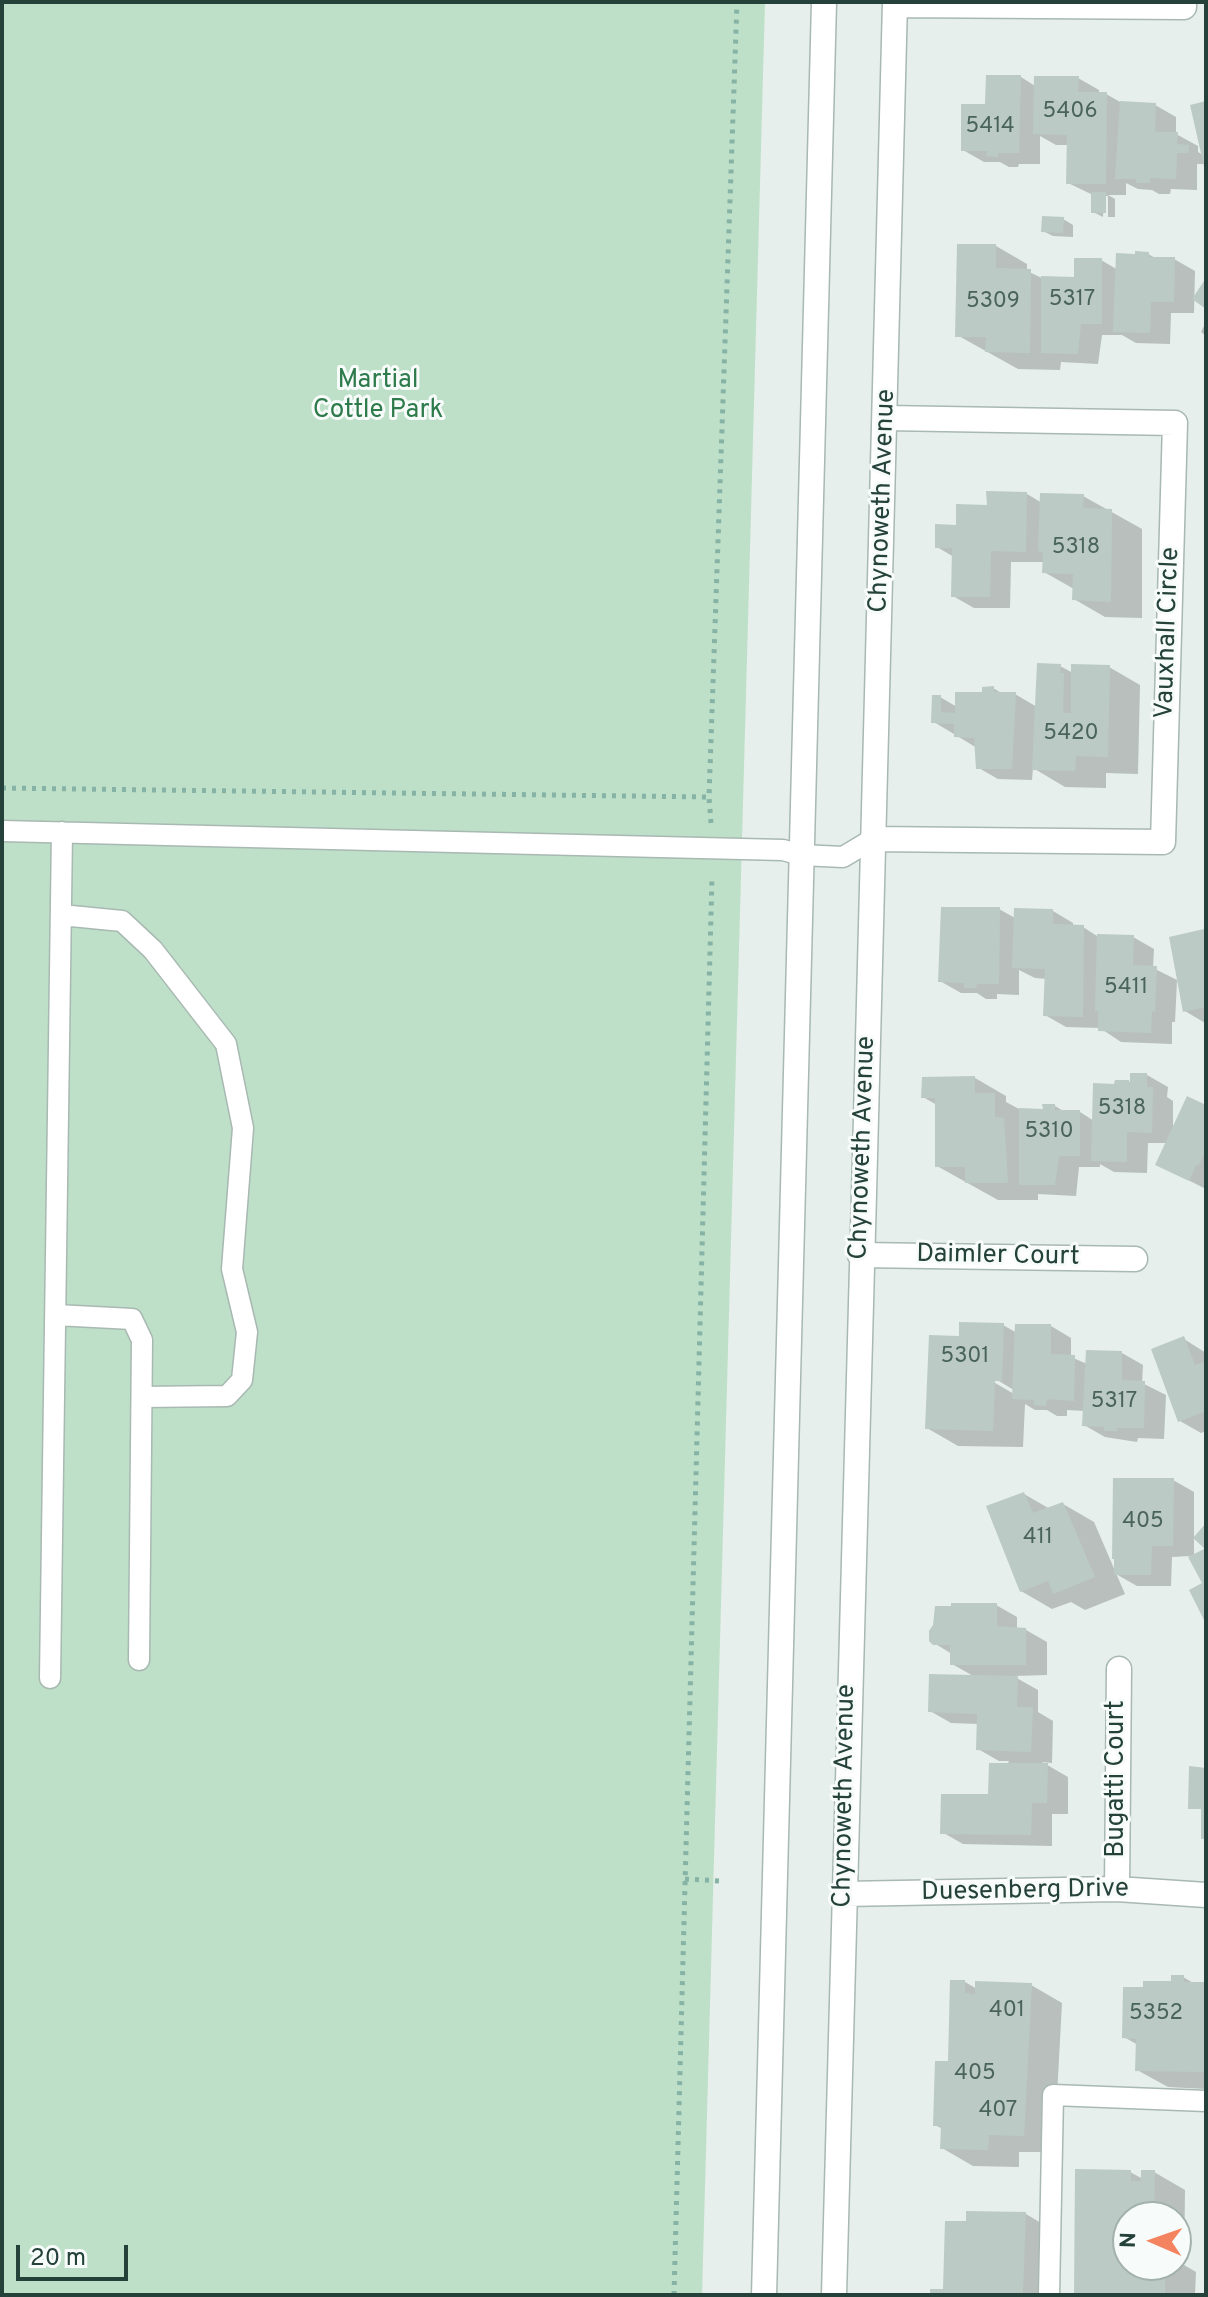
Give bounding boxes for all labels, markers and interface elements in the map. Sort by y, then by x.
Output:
house number: 5406 [1042,100,1098,126]
house number: 5414 [965,115,1015,141]
house number: 5317 [1049,288,1095,314]
house number: 5309 [966,290,1020,316]
park label: Martial Cottle Park [313,366,443,428]
street label: Chynoweth Avenue [865,389,903,613]
house number: 5318 [1052,536,1100,562]
street label: Vauxhall Circle [1150,547,1188,719]
house number: 5420 [1043,722,1099,748]
house number: 5411 [1104,976,1148,1002]
street label: Chynoweth Avenue [845,1036,883,1260]
house number: 5318 [1098,1097,1146,1123]
house number: 5310 [1024,1120,1074,1146]
street label: Daimler Court [916,1240,1080,1274]
house number: 5301 [940,1345,990,1371]
house number: 5317 [1091,1390,1137,1416]
house number: 405 [1122,1510,1164,1536]
house number: 411 [1023,1526,1053,1552]
street label: Chynoweth Avenue [828,1684,864,1908]
street label: Bugatti Court [1102,1700,1134,1858]
street label: Duesenberg Drive [921,1875,1129,1909]
house number: 401 [989,1999,1025,2025]
house number: 5352 [1129,2002,1183,2028]
house number: 405 [954,2062,996,2088]
house number: 407 [979,2099,1017,2125]
north arrow [1112,2201,1192,2281]
scale bar [20,2229,132,2279]
text: N [1116,2232,1143,2249]
text: 20 m [30,2244,86,2274]

